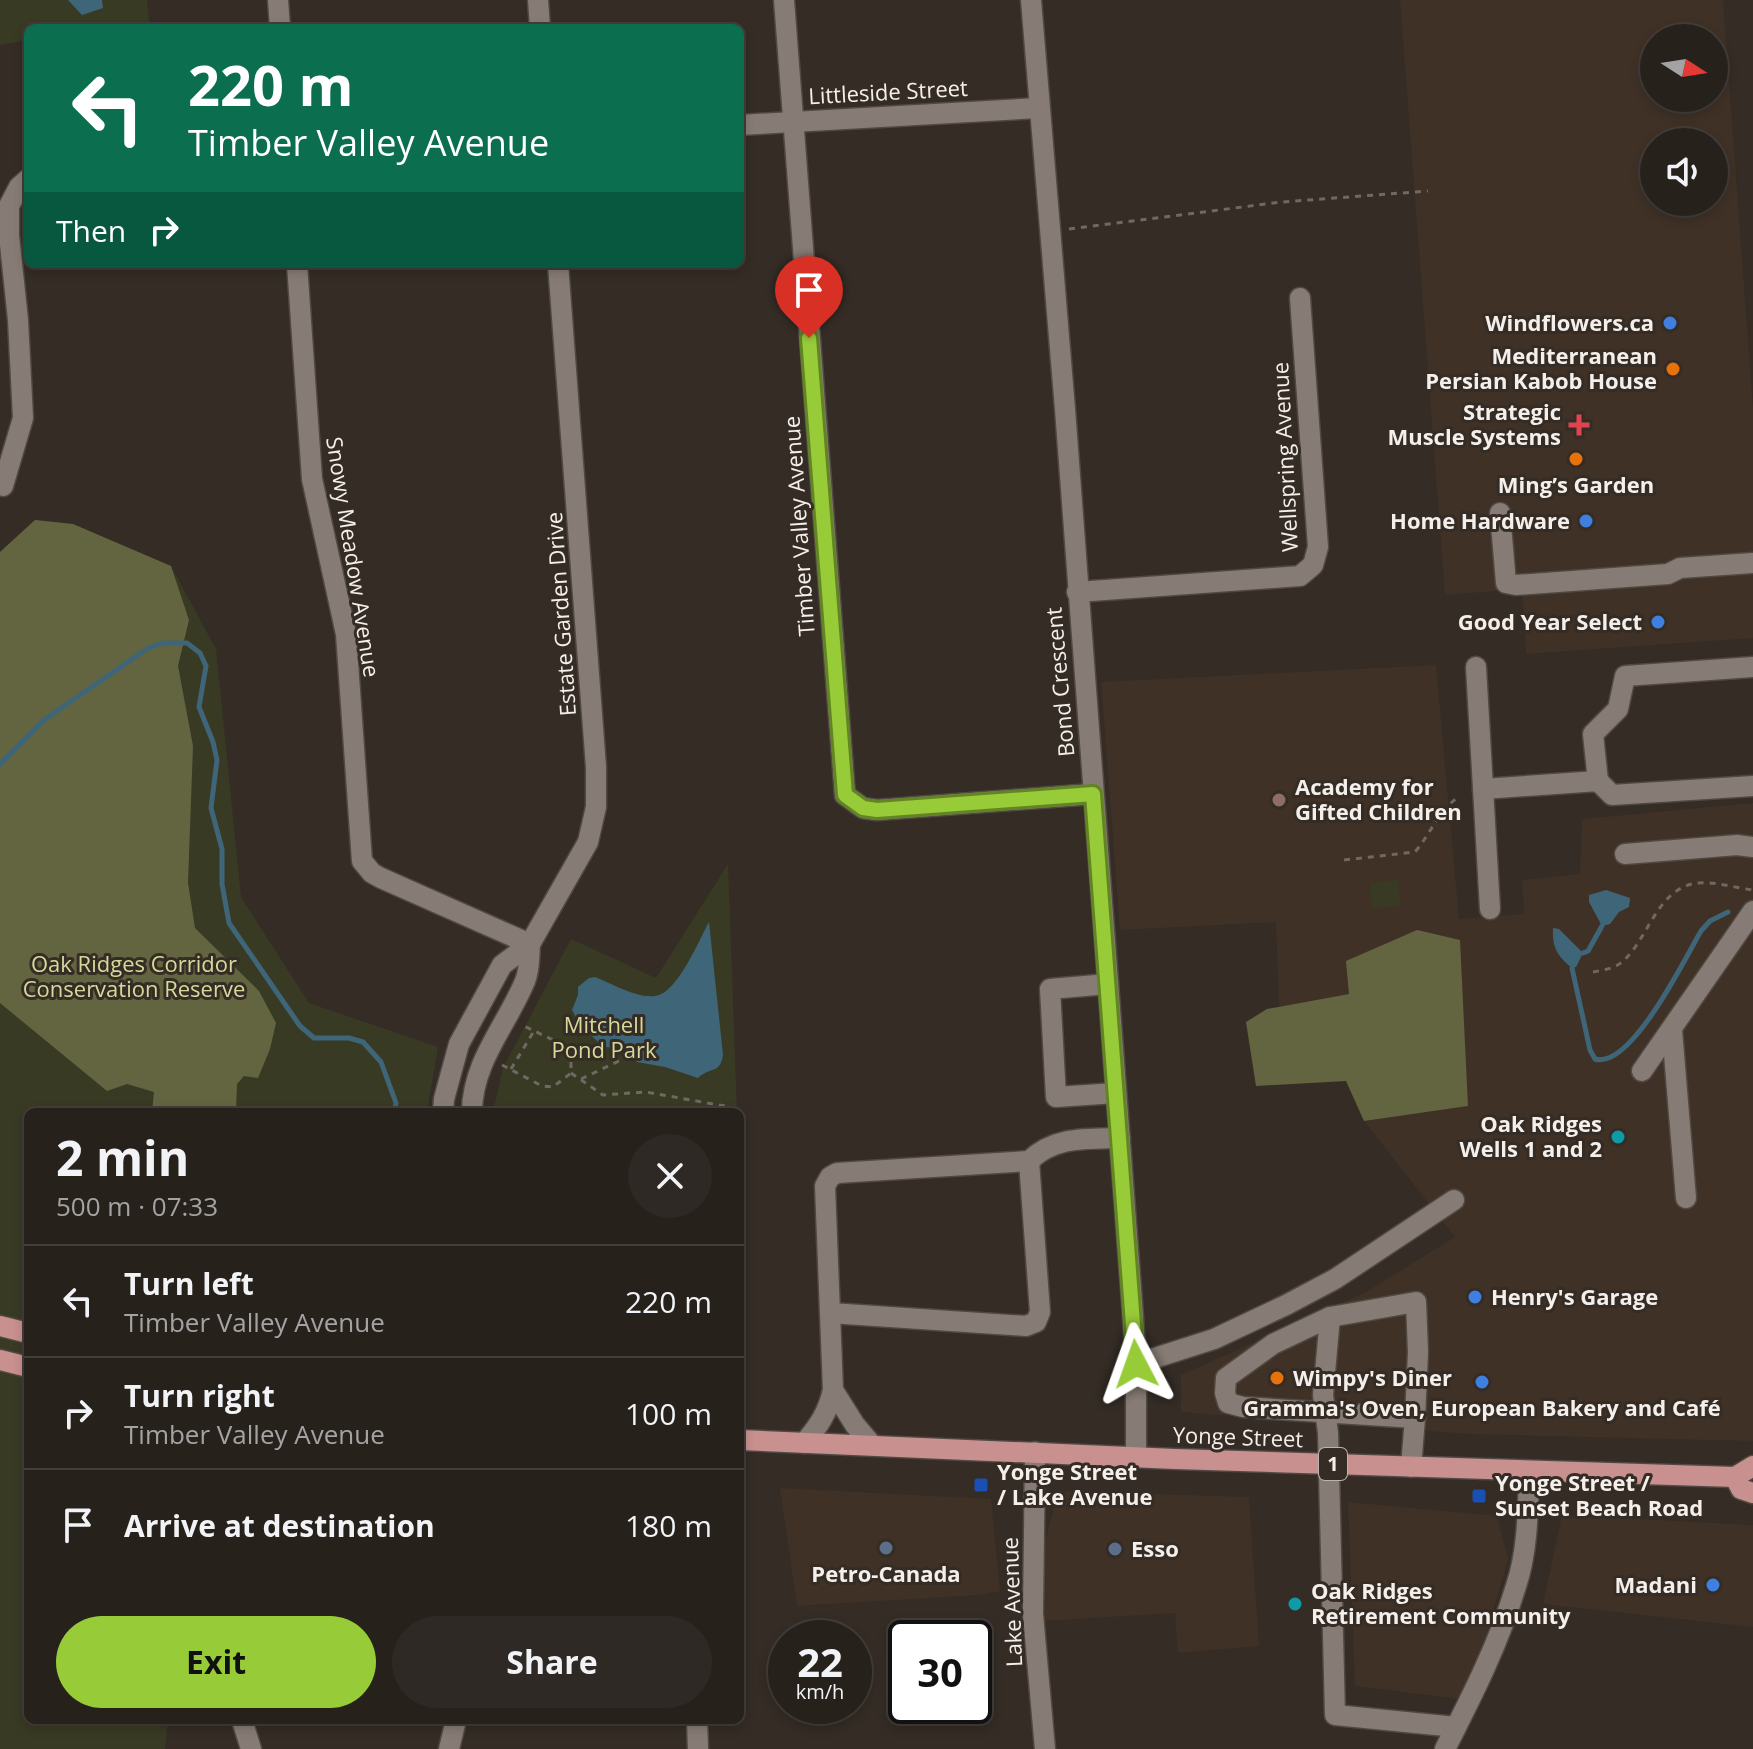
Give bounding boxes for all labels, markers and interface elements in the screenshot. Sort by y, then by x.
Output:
north arrow [1640,24,1728,112]
map controls [1640,24,1728,216]
text: 220 m [188,46,354,122]
icon: left [56,56,160,160]
street label: Littleside Street [807,72,969,110]
text: Timber Valley Avenue [188,118,549,167]
button: sound [1640,128,1728,216]
icon: right [142,208,186,252]
text: Then [56,210,126,251]
pin [775,256,843,338]
icon: arrive [787,268,831,312]
place label: Windflowers.ca [1485,307,1654,337]
marker: Windflowers.ca [1661,314,1679,332]
place label: Mediterranean Persian Kabob House [1425,340,1657,395]
marker: Mediterranean Persian Kabob House [1664,360,1682,378]
street label: Wellspring Avenue [1264,361,1304,553]
place label: Strategic Muscle Systems [1387,396,1561,451]
marker: Strategic Muscle Systems [1568,414,1590,436]
street label: Timber Valley Avenue [775,415,821,637]
street label: Snowy Meadow Avenue [320,434,388,679]
marker: Ming’s Garden [1567,450,1585,468]
place label: Ming’s Garden [1498,469,1654,499]
place label: Home Hardware [1390,505,1570,535]
street label: Estate Garden Drive [538,511,582,717]
marker: Home Hardware [1577,512,1595,530]
street label: Bond Crescent [1038,606,1080,758]
place label: Good Year Select [1458,606,1642,636]
marker: Good Year Select [1649,613,1667,631]
place label: Academy for Gifted Children [1295,771,1462,826]
marker: Academy for Gifted Children [1270,791,1288,809]
park label: Oak Ridges Corridor Conservation Reserve [23,948,245,1003]
park label: Mitchell Pond Park [551,1009,657,1064]
place label: Oak Ridges Wells 1 and 2 [1459,1108,1602,1163]
text: 2 min [56,1125,189,1190]
marker: Oak Ridges Wells 1 and 2 [1609,1128,1627,1146]
button: close [628,1134,712,1218]
text: 500 m · 07:33 [56,1188,218,1224]
text: Turn left [124,1263,254,1304]
icon: left [56,1279,100,1323]
text: 220 m [625,1281,712,1322]
place label: Henry's Garage [1491,1281,1658,1311]
marker: Henry's Garage [1466,1288,1484,1306]
text: Timber Valley Avenue [124,1304,385,1340]
position arrow [1094,1322,1178,1406]
place label: Wimpy's Diner [1293,1362,1452,1392]
marker: Wimpy's Diner [1268,1369,1286,1387]
marker: Gramma's Oven, European Bakery and Café [1473,1373,1491,1391]
text: Turn right [124,1375,275,1416]
icon: right [56,1391,100,1435]
place label: Gramma's Oven, European Bakery and Café [1243,1392,1721,1422]
text: 100 m [625,1393,712,1434]
text: Timber Valley Avenue [124,1416,385,1452]
street label: Yonge Street [1172,1419,1304,1453]
road number: 1 [1319,1448,1347,1480]
place label: Yonge Street / Lake Avenue [997,1456,1152,1511]
place label: Yonge Street / Sunset Beach Road [1495,1467,1703,1522]
marker: Yonge Street / Lake Avenue [972,1476,990,1494]
marker: Yonge Street / Sunset Beach Road [1470,1487,1488,1505]
icon: arrive [56,1503,100,1547]
text: Arrive at destination [124,1505,435,1546]
text: 180 m [625,1505,712,1546]
place label: Esso [1131,1533,1179,1563]
street label: Lake Avenue [994,1537,1028,1667]
marker: Petro-Canada [877,1539,895,1557]
marker: Esso [1106,1540,1124,1558]
place label: Petro-Canada [811,1558,961,1588]
place label: Madani [1615,1569,1697,1599]
place label: Oak Ridges Retirement Community [1311,1575,1571,1630]
marker: Madani [1704,1576,1722,1594]
marker: Oak Ridges Retirement Community [1286,1595,1304,1613]
button: Exit [56,1616,376,1708]
button: Share [392,1616,712,1708]
speed limit sign: 30 [888,1620,992,1724]
text: 22 [797,1634,843,1689]
text: km/h [796,1678,844,1705]

